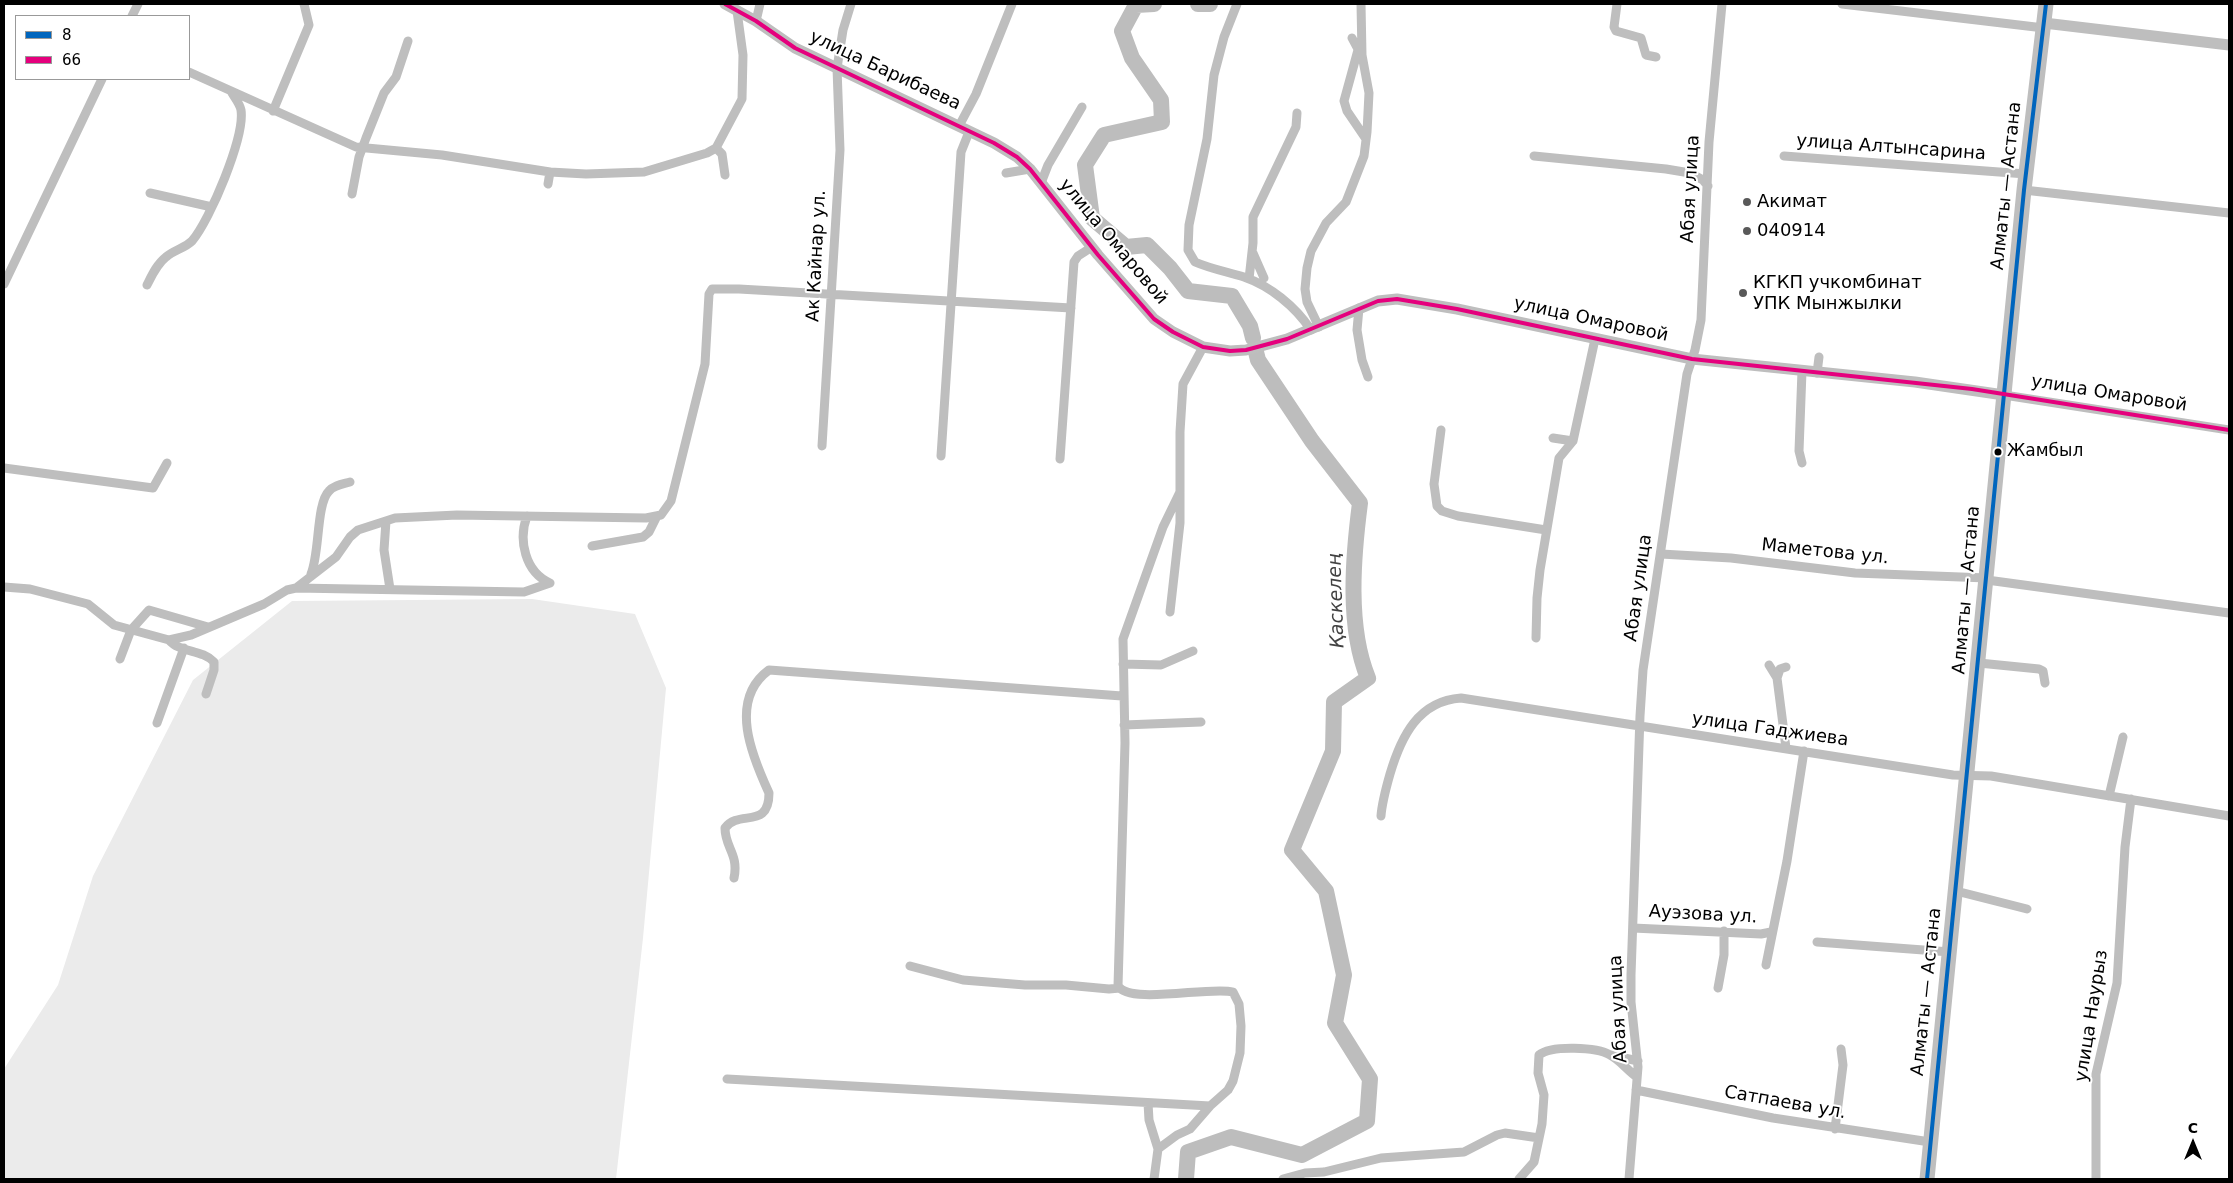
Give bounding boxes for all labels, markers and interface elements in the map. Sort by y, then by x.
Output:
legend [15,15,190,80]
text: 8 [62,26,72,44]
street label: улица Барибаева [806,27,964,115]
text: 66 [62,51,81,69]
street label: Алматы — Астана [1987,101,2027,271]
street label: улица Алтынсарина [1795,131,1987,165]
street label: Абая улица [1677,134,1705,244]
street label: улица Омаровой [1054,175,1172,309]
street label: Ак Кайнар ул. [803,189,831,323]
place label: Акимат [1757,191,1827,213]
marker: Акимат [1741,196,1753,208]
place label: 040914 [1757,220,1826,242]
marker: 040914 [1741,225,1753,237]
place label: КГКП учкомбинат УПК Мынжылки [1753,272,1922,314]
marker: КГКП учкомбинат УПК Мынжылки [1737,287,1749,299]
street label: улица Омаровой [1512,293,1670,347]
street label: улица Омаровой [2030,371,2188,417]
place label: Жамбыл [2007,442,2083,462]
marker: Жамбыл [1993,447,2003,457]
street label: Алматы — Астана [1949,505,1985,675]
street label: Абая улица [1621,533,1657,643]
street label: Маметова ул. [1760,535,1890,569]
water label: Қаскелең [1324,553,1350,649]
street label: улица Гаджиева [1690,708,1850,752]
street label: Ауэзова ул. [1648,901,1758,929]
street label: Алматы — Астана [1907,907,1947,1077]
street label: улица Наурыз [2071,948,2113,1084]
street label: Абая улица [1605,954,1633,1064]
street label: Сатпаева ул. [1722,1082,1848,1124]
north arrow [2168,1118,2218,1168]
text: С [2188,1120,2198,1136]

